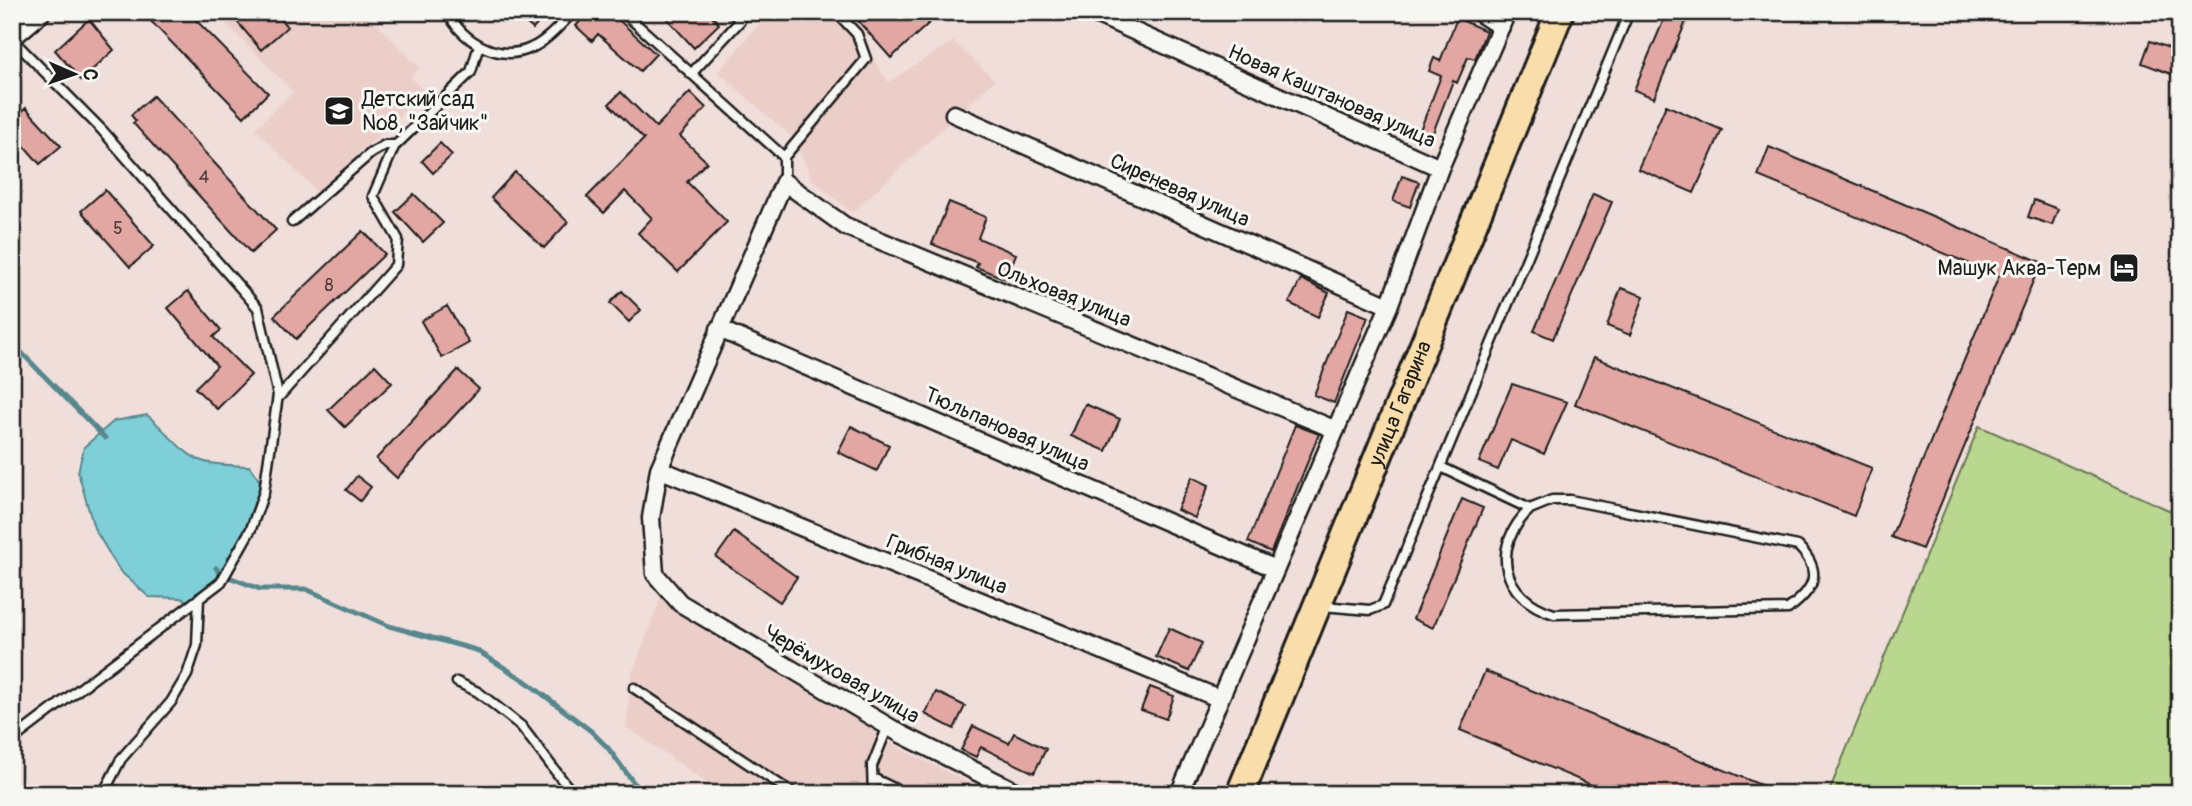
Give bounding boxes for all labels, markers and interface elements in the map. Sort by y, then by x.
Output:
north arrow [38,38,108,108]
street label: Новая Каштановая улица [1224,38,1440,154]
text: С [78,68,102,81]
place label: Детский сад №8, "Зайчик" [361,86,488,137]
school or university icon: Детский сад №8, "Зайчик" [322,94,356,128]
street label: Сиреневая улица [1106,148,1254,233]
house number: 4 [199,166,210,189]
house number: 5 [113,217,123,240]
hotel icon: Машук Аква-Терм [2107,251,2141,285]
street label: Ольховая улица [993,255,1135,334]
place label: Машук Аква-Терм [1938,255,2101,282]
house number: 8 [324,274,334,297]
street label: улица Гагарина [1362,337,1438,471]
street label: Тюльпановая улица [920,381,1093,478]
street label: Грибная улица [882,528,1011,601]
street label: Черёмуховая улица [759,619,925,730]

